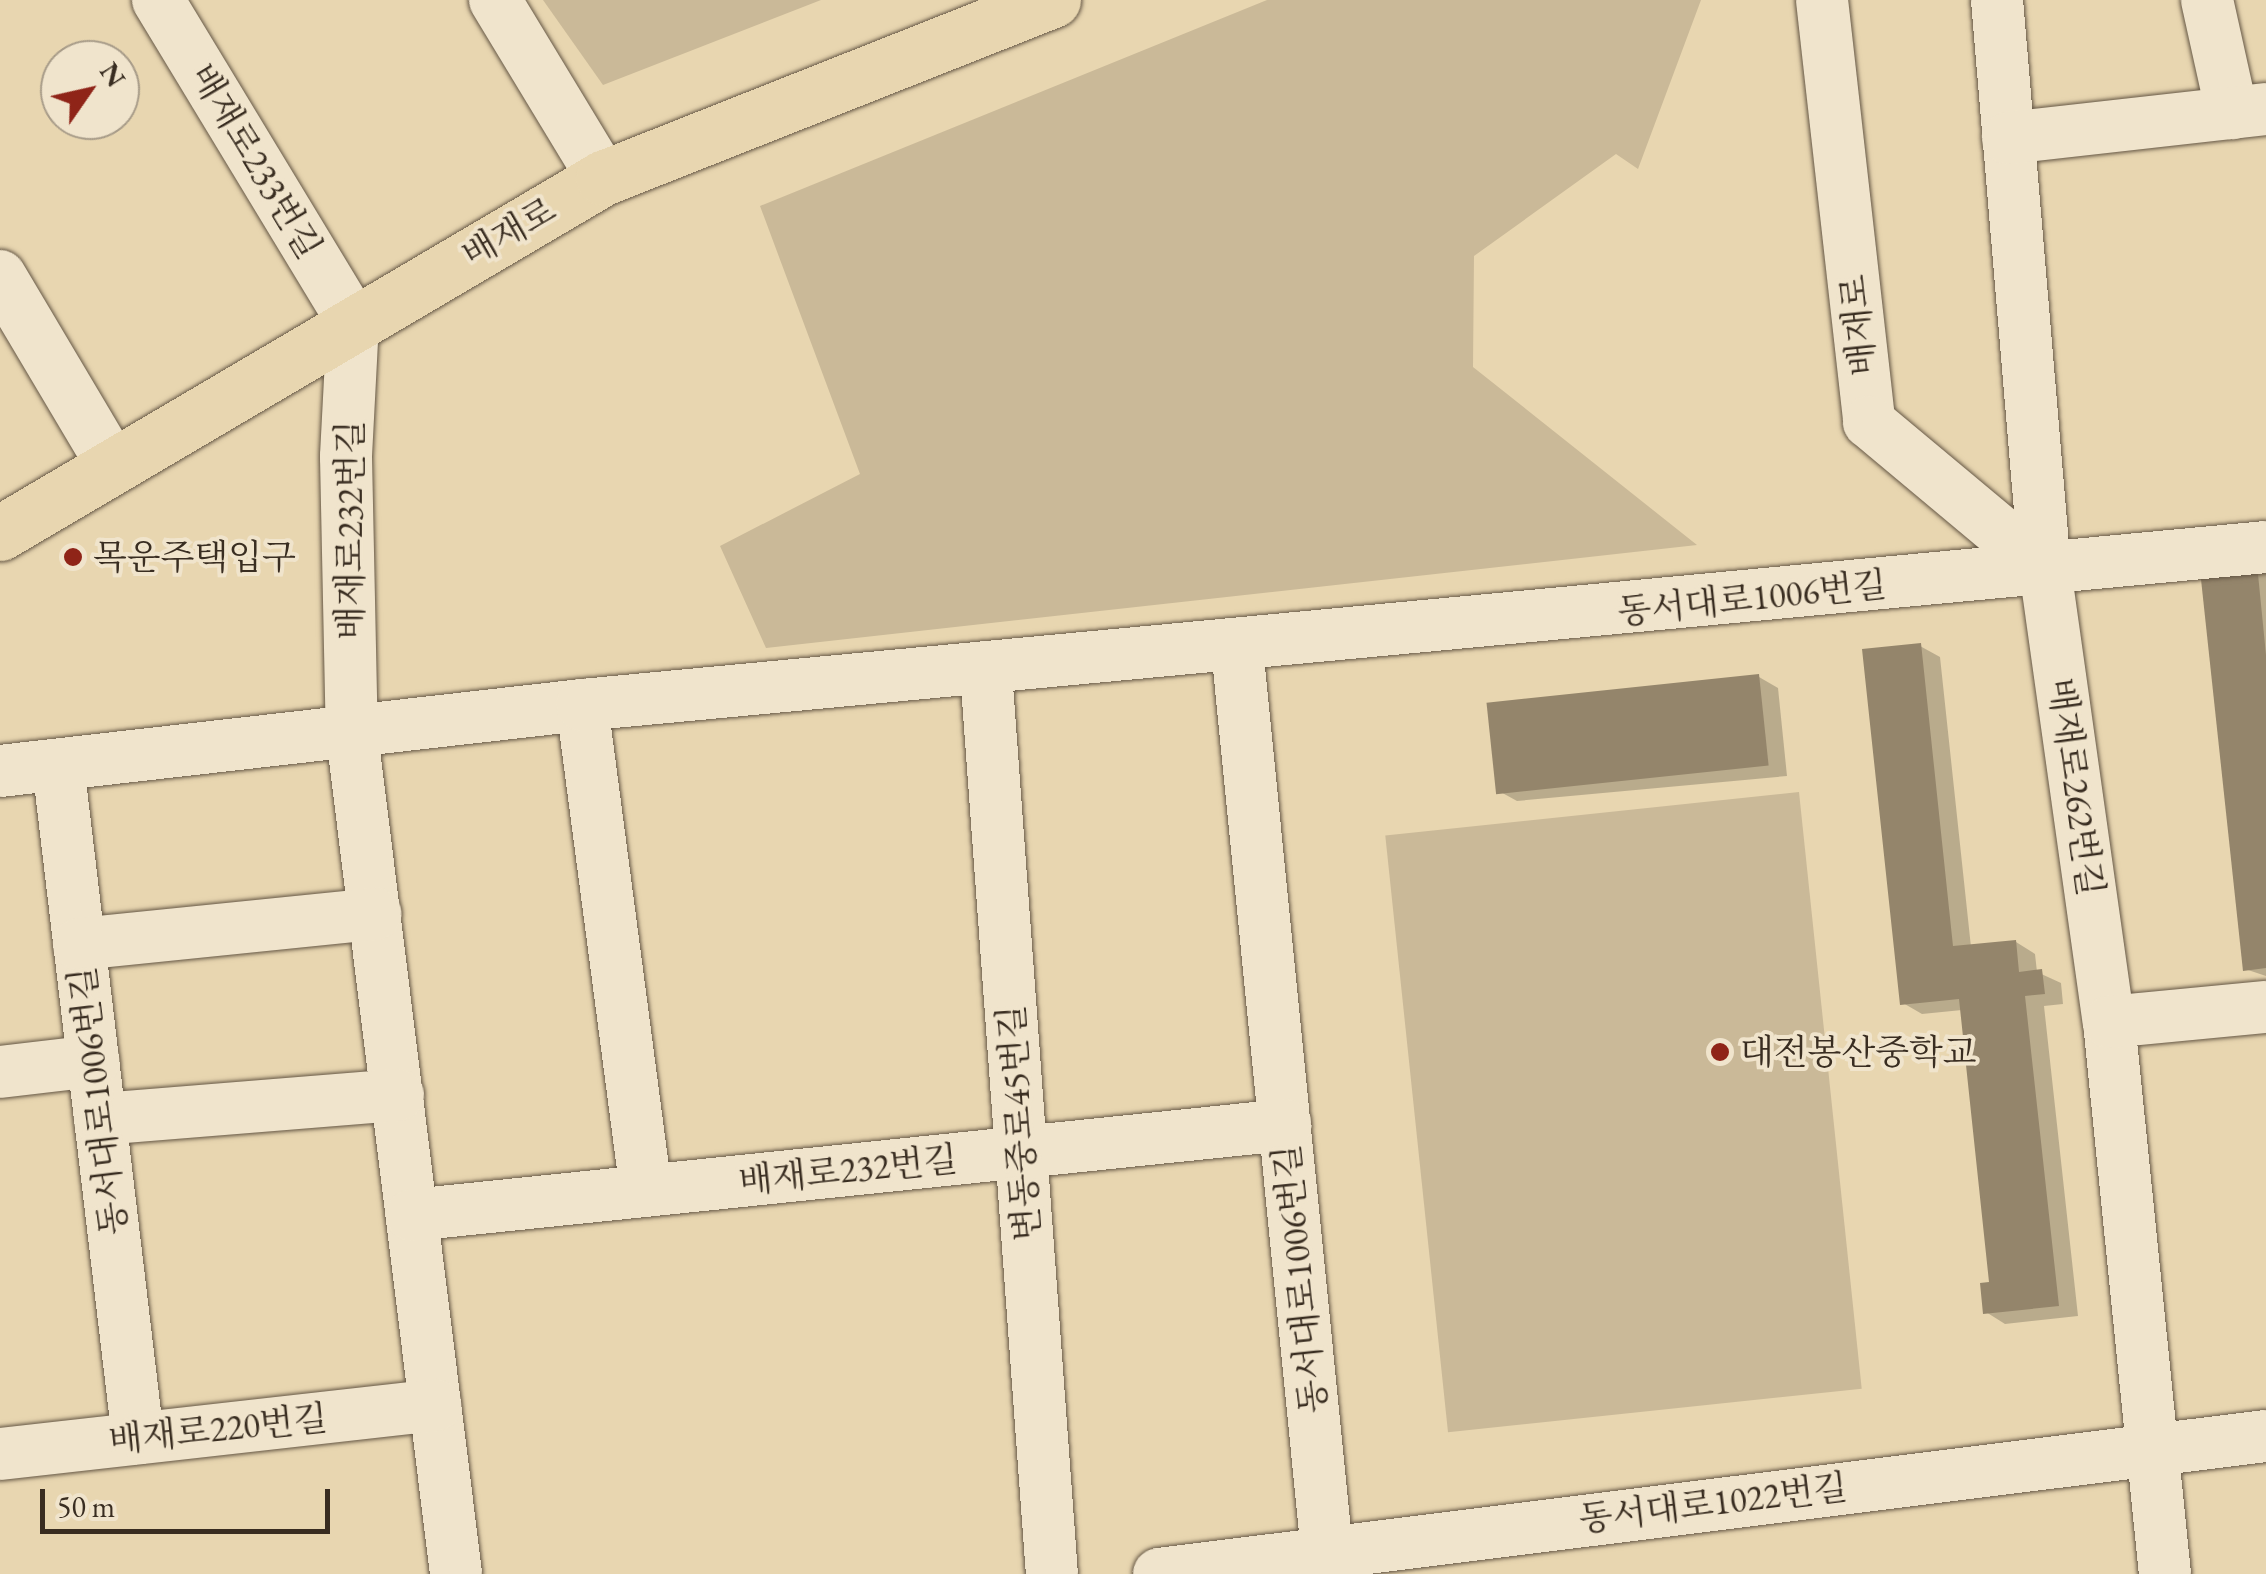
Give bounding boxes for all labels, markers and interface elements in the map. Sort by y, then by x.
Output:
north arrow [40,40,140,140]
text: N [92,55,134,94]
street label: 배재로233번길 [181,56,331,266]
street label: 배재로 [455,188,563,276]
street label: 배재로 [1832,272,1884,378]
street label: 배재로232번길 [329,420,371,640]
place label: 목운주택입구 [93,536,296,578]
marker: 목운주택입구 [62,546,84,568]
street label: 동서대로1006번길 [1616,563,1888,633]
street label: 배재로262번길 [2040,675,2112,899]
street label: 동서대로1006번길 [61,964,135,1238]
street label: 변동중로45번길 [990,1004,1048,1242]
place label: 대전봉산중학교 [1740,1031,1977,1073]
marker: 대전봉산중학교 [1709,1041,1731,1063]
street label: 배재로232번길 [737,1138,959,1202]
street label: 동서대로1006번길 [1265,1143,1335,1415]
street label: 배재로220번길 [107,1397,329,1461]
street label: 동서대로1022번길 [1576,1466,1850,1540]
scale bar [45,1469,335,1531]
text: 50 m [57,1487,115,1526]

